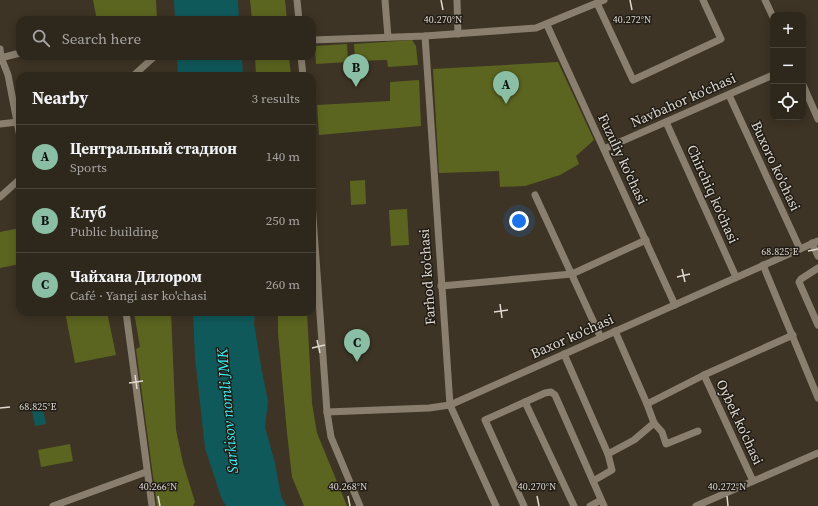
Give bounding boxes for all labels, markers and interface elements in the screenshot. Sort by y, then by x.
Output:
map controls [770,12,806,120]
button: + [770,12,806,48]
text: 40.270°N [424,13,462,26]
text: 40.272°N [613,13,651,26]
search box [16,16,316,60]
icon: search [30,27,52,49]
text: Search here [62,28,141,49]
button: − [770,48,806,84]
pin: B [343,54,369,87]
street label: Navbahor ko'chasi [627,68,739,132]
pin: A [493,71,519,104]
button: locate [770,84,806,120]
text: Nearby [32,86,88,110]
text: 3 results [252,90,300,107]
street label: Fuzuliy ko'chasi [593,110,653,208]
street label: Buxoro ko'chasi [746,118,806,214]
text: Центральный стадион [70,138,237,159]
street label: Chirchiq ko'chasi [682,141,744,247]
text: A [41,148,49,165]
text: 140 m [266,148,300,165]
text: Sports [70,159,107,176]
text: Клуб [70,202,106,223]
your location [509,211,529,231]
text: B [41,212,49,229]
text: 250 m [266,212,300,229]
text: Public building [70,223,158,240]
street label: Farhod ko'chasi [414,228,440,326]
text: 68.825°E [761,245,799,258]
text: Чайхана Дилором [70,266,202,287]
text: C [41,276,49,293]
text: 260 m [266,276,300,293]
text: Café · Yangi asr ko'chasi [70,287,207,304]
street label: Baxor ko'chasi [527,309,617,363]
pin: C [344,329,370,362]
water label: Sarkisov nomli JMK [211,347,243,474]
street label: Oybek ko'chasi [712,376,768,468]
text: 68.825°E [19,400,57,413]
text: 40.266°N [139,480,177,493]
text: 40.268°N [329,480,367,493]
text: 40.270°N [518,480,556,493]
text: 40.272°N [708,480,746,493]

